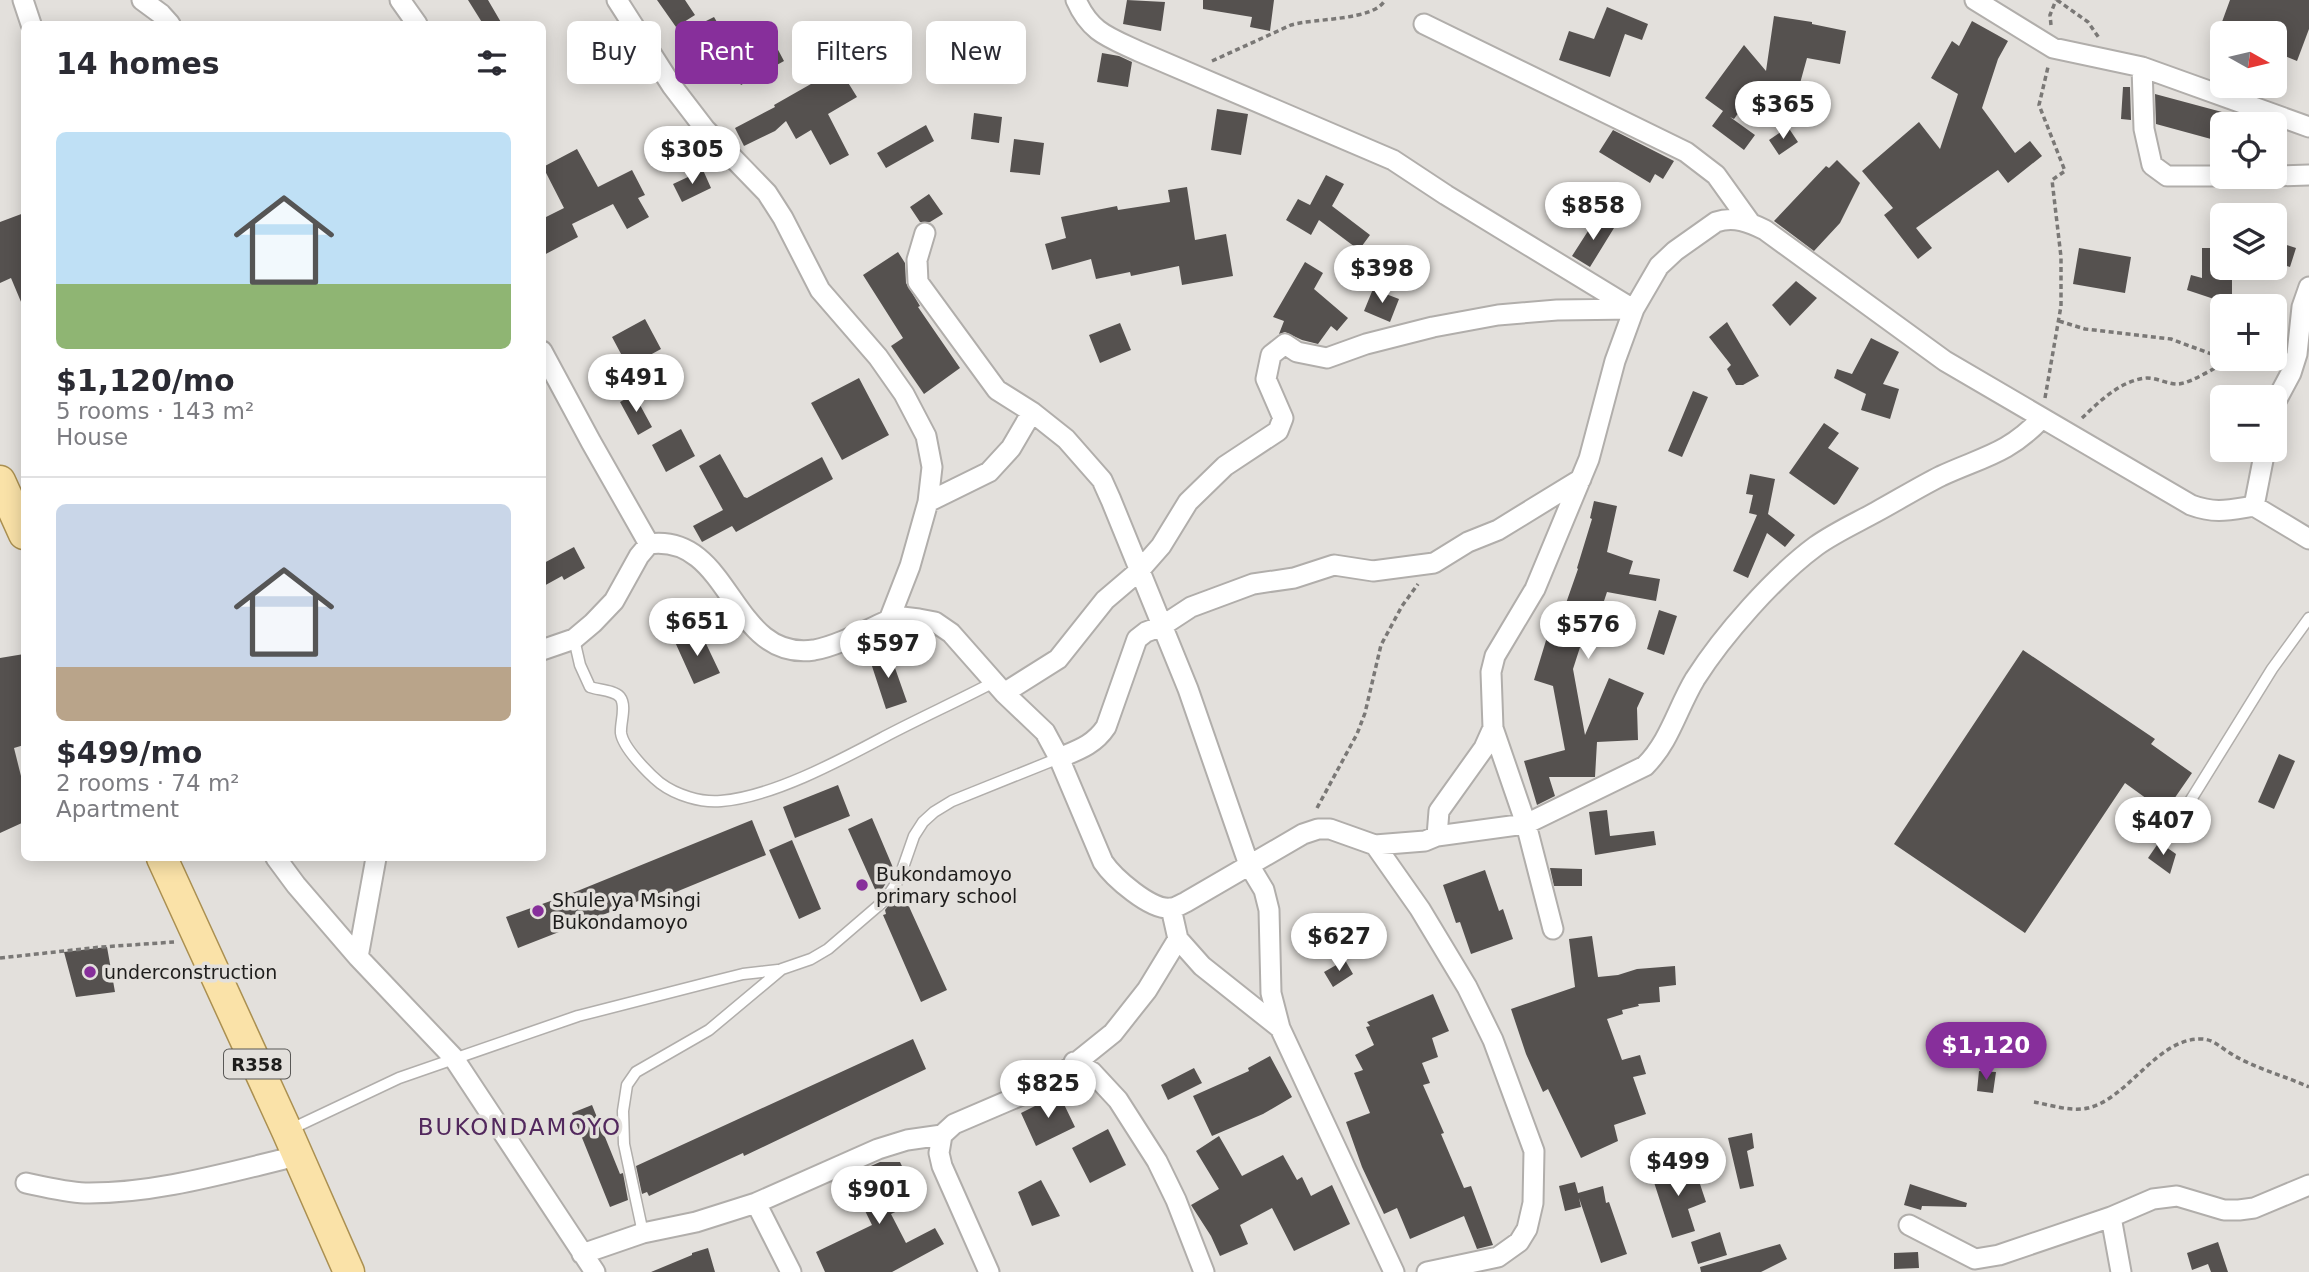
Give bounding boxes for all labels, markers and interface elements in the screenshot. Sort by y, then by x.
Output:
chip: Buy [567,21,661,84]
chip: Rent [675,21,778,84]
chip: Filters [792,21,912,84]
chip: New [926,21,1026,84]
north arrow [2210,21,2287,98]
map controls [2210,21,2287,462]
icon: filters [473,44,511,82]
text: 14 homes [56,46,220,81]
pin: $365 [1742,82,1824,141]
text: $365 [1751,91,1815,117]
button: locate [2210,112,2287,189]
pin: $305 [651,127,733,186]
text: $305 [660,136,724,162]
icon: home [221,177,347,303]
pin: $858 [1552,182,1634,242]
text: $858 [1561,192,1625,218]
button: layers [2210,203,2287,280]
pin: $398 [1341,246,1423,305]
text: $398 [1350,255,1414,281]
button: + [2210,294,2287,371]
pin: $491 [595,354,677,414]
text: $1,120/mo [56,363,235,398]
text: $491 [604,364,668,390]
button: − [2210,385,2287,462]
text: 5 rooms · 143 m² [56,398,254,424]
text: House [56,424,128,450]
icon: home [221,549,347,675]
pin: $651 [656,598,738,658]
pin: $576 [1547,602,1629,661]
text: $651 [665,608,729,634]
text: $576 [1556,611,1620,637]
pin: $597 [847,620,929,680]
text: $597 [856,630,920,656]
text: $499/mo [56,735,202,770]
text: 2 rooms · 74 m² [56,770,240,796]
text: Apartment [56,796,179,822]
pin: $407 [2122,798,2204,857]
text: $407 [2131,807,2195,833]
place label: Bukondamoyo primary school [876,863,1017,907]
marker: Bukondamoyo primary school [854,877,870,893]
place label: Shule ya Msingi Bukondamoyo [552,889,701,933]
marker: Shule ya Msingi Bukondamoyo [530,903,546,919]
pin: $627 [1298,914,1380,973]
text: $627 [1307,923,1371,949]
place label: underconstruction [104,961,277,983]
marker: underconstruction [82,964,98,980]
pin: $1,120 [1929,1023,2043,1082]
text: $1,120 [1942,1032,2030,1058]
road number: R358 [224,1050,290,1078]
pin: $825 [1007,1060,1089,1120]
text: $825 [1016,1070,1080,1096]
district label: BUKONDAMOYO [418,1114,622,1140]
pin: $499 [1637,1138,1719,1198]
text: $499 [1646,1148,1710,1174]
pin: $901 [838,1166,920,1226]
text: $901 [847,1176,911,1202]

